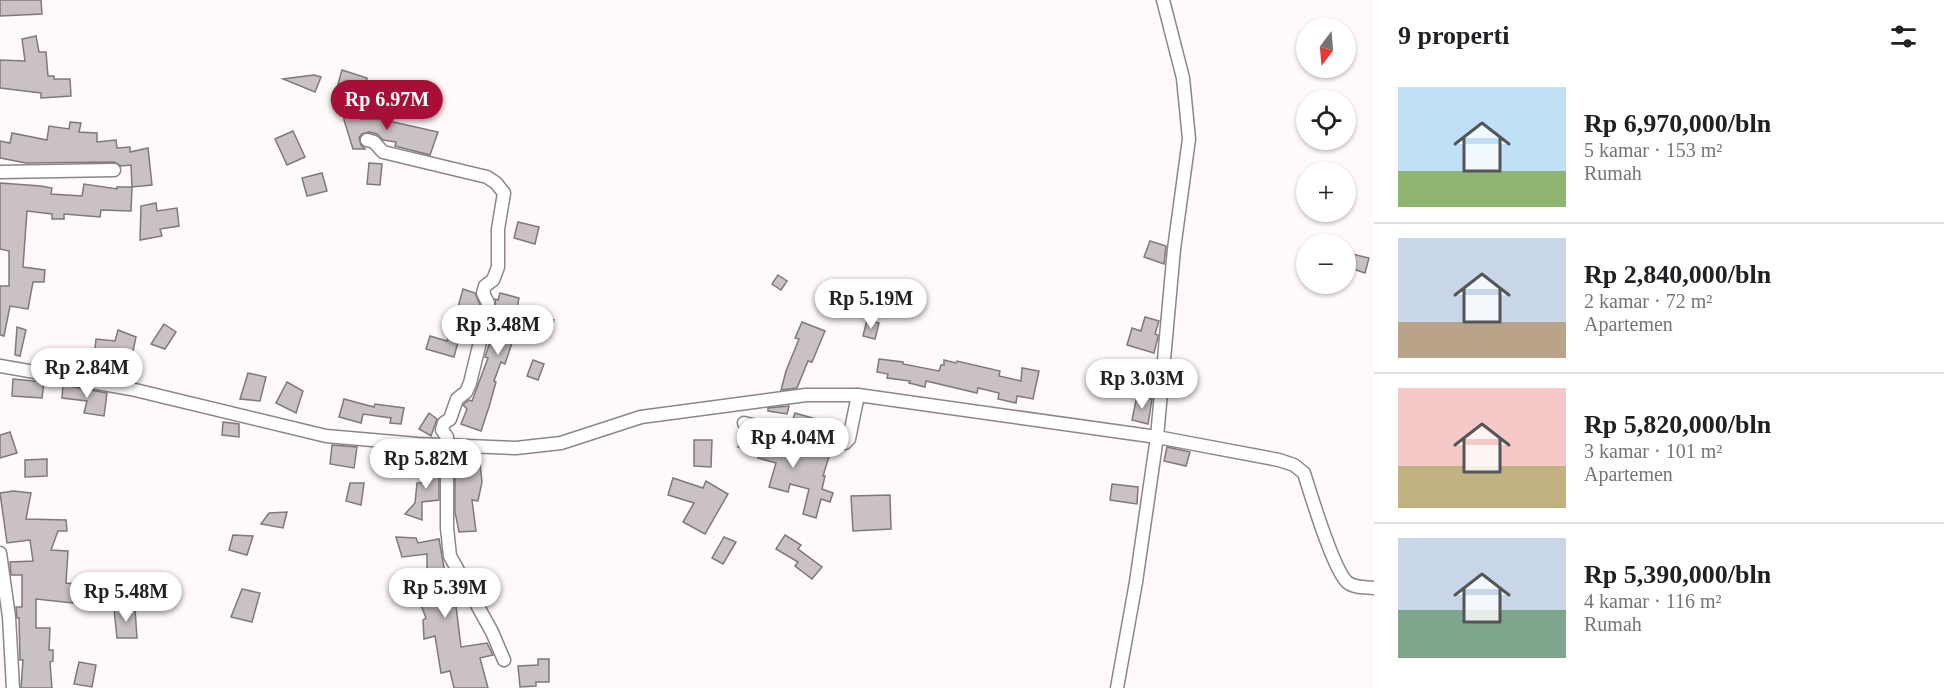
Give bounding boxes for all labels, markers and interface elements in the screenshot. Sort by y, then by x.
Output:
north arrow [1296,18,1356,78]
map controls [1296,18,1356,294]
icon: filters [1887,20,1920,53]
text: 9 properti [1398,21,1509,50]
pin: Rp 6.97M [325,80,449,131]
text: Rp 6.97M [345,88,429,110]
button: locate [1296,90,1356,150]
text: Rp 6,970,000/bln [1584,109,1771,138]
icon: home [1446,111,1518,183]
text: 5 kamar · 153 m² [1584,139,1722,161]
button: + [1296,162,1356,222]
text: Rumah [1584,162,1642,184]
button: − [1296,234,1356,294]
text: Rp 2,840,000/bln [1584,260,1771,289]
icon: home [1446,262,1518,334]
pin: Rp 5.19M [809,279,933,330]
text: Rp 5.19M [829,287,913,309]
text: 2 kamar · 72 m² [1584,290,1712,312]
pin: Rp 3.48M [436,305,560,356]
text: Rp 3.48M [456,313,540,335]
text: Apartemen [1584,313,1673,335]
pin: Rp 2.84M [25,348,149,399]
text: Rp 2.84M [45,356,129,378]
pin: Rp 3.03M [1080,359,1204,410]
text: Rp 3.03M [1100,367,1184,389]
text: Rp 5,820,000/bln [1584,410,1771,439]
icon: home [1446,412,1518,484]
pin: Rp 4.04M [731,418,855,469]
text: Rp 4.04M [751,426,835,448]
pin: Rp 5.82M [364,439,488,490]
text: 3 kamar · 101 m² [1584,440,1722,462]
text: Rp 5.82M [384,447,468,469]
text: Apartemen [1584,463,1673,485]
text: Rp 5,390,000/bln [1584,560,1771,589]
icon: home [1446,562,1518,634]
pin: Rp 5.39M [383,568,507,619]
pin: Rp 5.48M [64,572,188,623]
text: Rp 5.39M [403,576,487,598]
text: Rp 5.48M [84,580,168,602]
text: 4 kamar · 116 m² [1584,590,1721,612]
text: Rumah [1584,613,1642,635]

